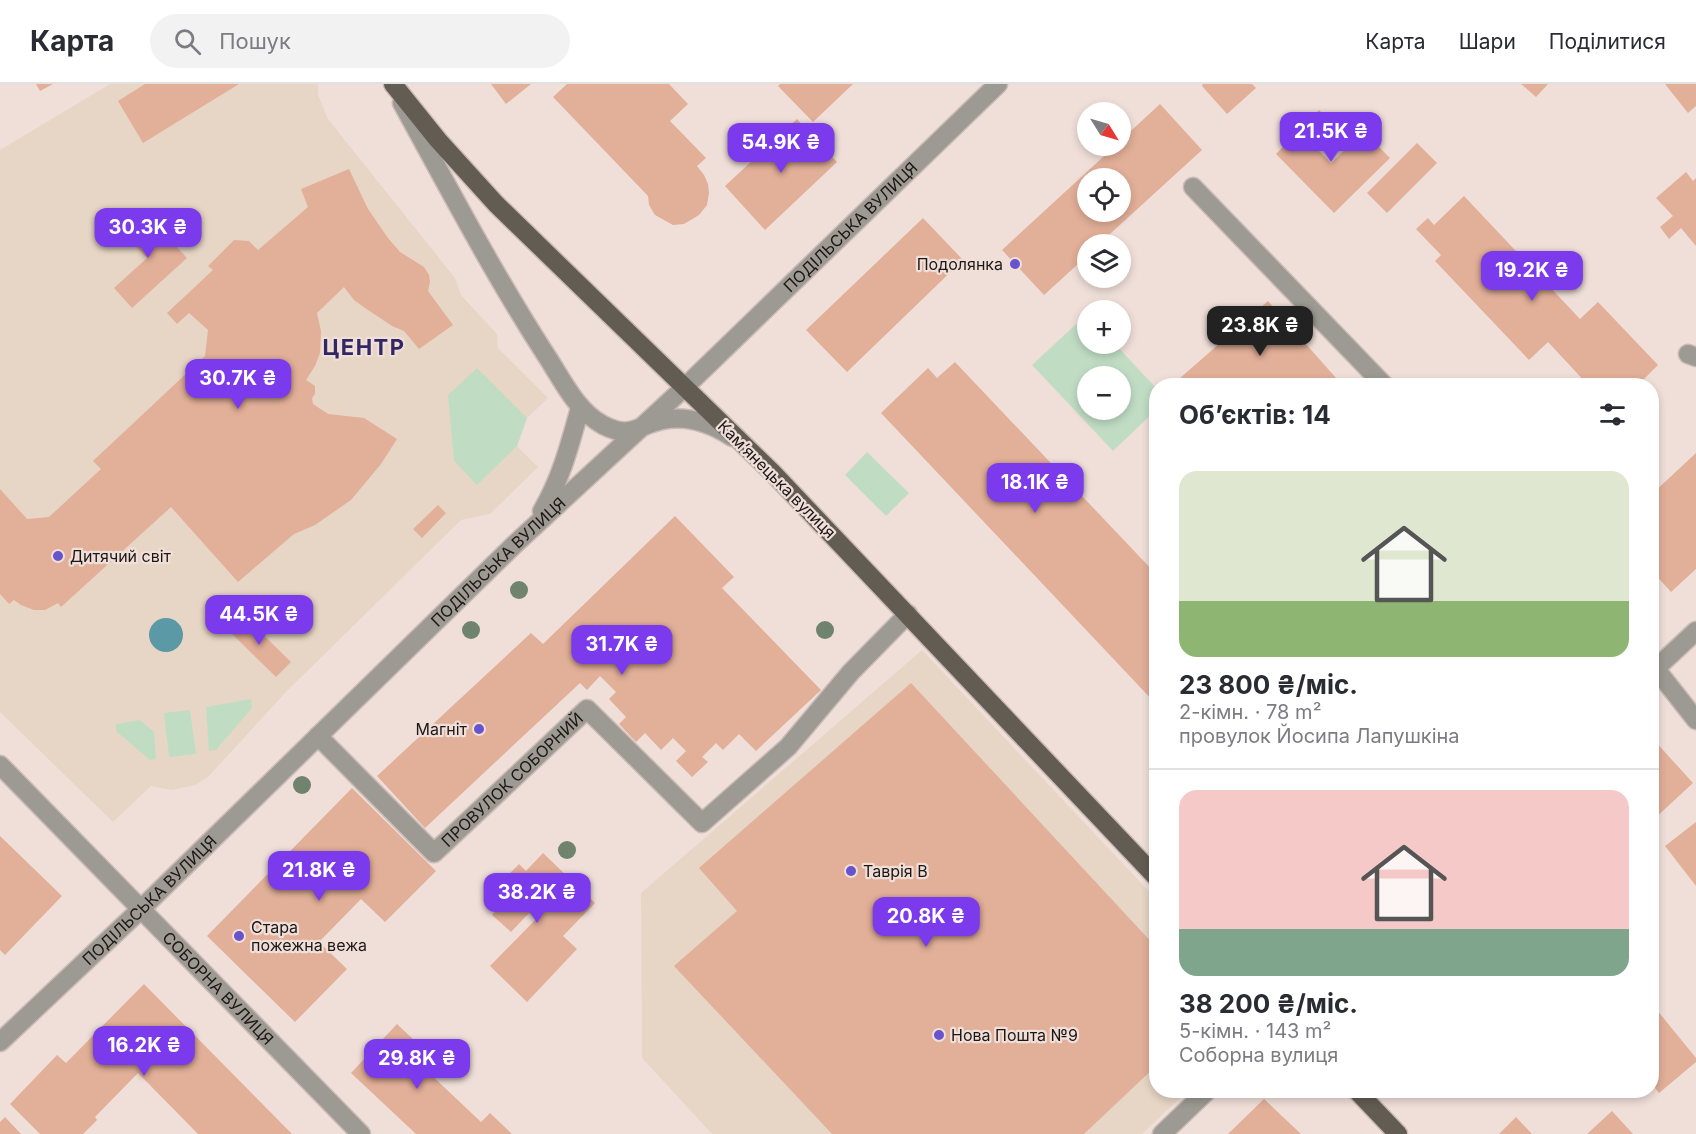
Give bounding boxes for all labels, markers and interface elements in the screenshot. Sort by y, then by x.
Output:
search box [150,14,570,68]
text: Карта [30,24,114,58]
icon: search [171,25,204,58]
text: Пошук [219,28,291,54]
text: Карта [1365,29,1426,54]
text: Шари [1459,29,1516,54]
text: Поділитися [1549,29,1666,54]
north arrow [1077,102,1131,156]
map controls [1077,102,1131,420]
pin: 21.5K ₴ [1276,112,1386,163]
text: 21.5K ₴ [1294,119,1368,143]
pin: 54.9K ₴ [726,123,836,174]
text: 54.9K ₴ [742,130,820,154]
street label: ПОДІЛЬСЬКА ВУЛИЦЯ [779,158,922,296]
button: locate [1077,168,1131,222]
pin: 30.3K ₴ [93,208,203,259]
text: 30.3K ₴ [109,215,187,239]
button: layers [1077,234,1131,288]
pin: 19.2K ₴ [1477,251,1587,302]
place label: Подолянка [917,254,1003,274]
marker: Подолянка [1008,257,1022,271]
text: 19.2K ₴ [1495,258,1569,282]
button: + [1077,300,1131,354]
pin: 23.8K ₴ [1205,306,1315,357]
text: 23.8K ₴ [1221,313,1299,337]
district label: ЦЕНТР [322,334,406,360]
pin: 30.7K ₴ [183,359,293,410]
text: 30.7K ₴ [199,366,277,390]
button: − [1077,366,1131,420]
icon: filters [1596,398,1629,431]
text: Об’єктів: 14 [1179,399,1331,430]
street label: Камʼянецька вулиця [714,416,840,542]
pin: 18.1K ₴ [980,463,1090,514]
text: 18.1K ₴ [1001,470,1069,494]
street label: ПОДІЛЬСЬКА ВУЛИЦЯ [427,493,569,631]
icon: home [1350,510,1458,618]
place label: Дитячий світ [70,546,172,566]
marker: Дитячий світ [51,549,65,563]
pin: 44.5K ₴ [204,595,314,646]
text: 44.5K ₴ [219,602,299,626]
pin: 31.7K ₴ [567,625,677,676]
text: 31.7K ₴ [585,632,659,656]
text: 23 800 ₴/міс. [1179,669,1358,700]
text: 2-кімн. · 78 m² [1179,700,1321,724]
street label: ПРОВУЛОК СОБОРНИЙ [437,708,587,851]
place label: Магніт [416,719,468,739]
marker: Магніт [472,722,486,736]
text: провулок Йосипа Лапушкіна [1179,724,1460,748]
icon: home [1350,829,1458,937]
street label: ПОДІЛЬСЬКА ВУЛИЦЯ [78,831,221,969]
pin: 21.8K ₴ [264,851,374,902]
text: 21.8K ₴ [282,858,356,882]
place label: Таврія В [863,861,928,881]
marker: Таврія В [844,864,858,878]
pin: 38.2K ₴ [482,873,592,924]
text: 38.2K ₴ [498,880,576,904]
pin: 20.8K ₴ [871,897,981,948]
text: 20.8K ₴ [887,904,965,928]
place label: Стара пожежна вежа [251,917,367,955]
street label: СОБОРНА ВУЛИЦЯ [158,927,278,1049]
marker: Стара пожежна вежа [232,929,246,943]
text: 38 200 ₴/міс. [1179,988,1358,1019]
text: 5-кімн. · 143 m² [1179,1019,1331,1043]
place label: Нова Пошта №9 [951,1025,1078,1045]
pin: 16.2K ₴ [89,1026,199,1077]
marker: Нова Пошта №9 [932,1028,946,1042]
text: 16.2K ₴ [107,1033,181,1057]
pin: 29.8K ₴ [362,1039,472,1090]
text: Соборна вулиця [1179,1043,1338,1067]
text: 29.8K ₴ [378,1046,456,1070]

